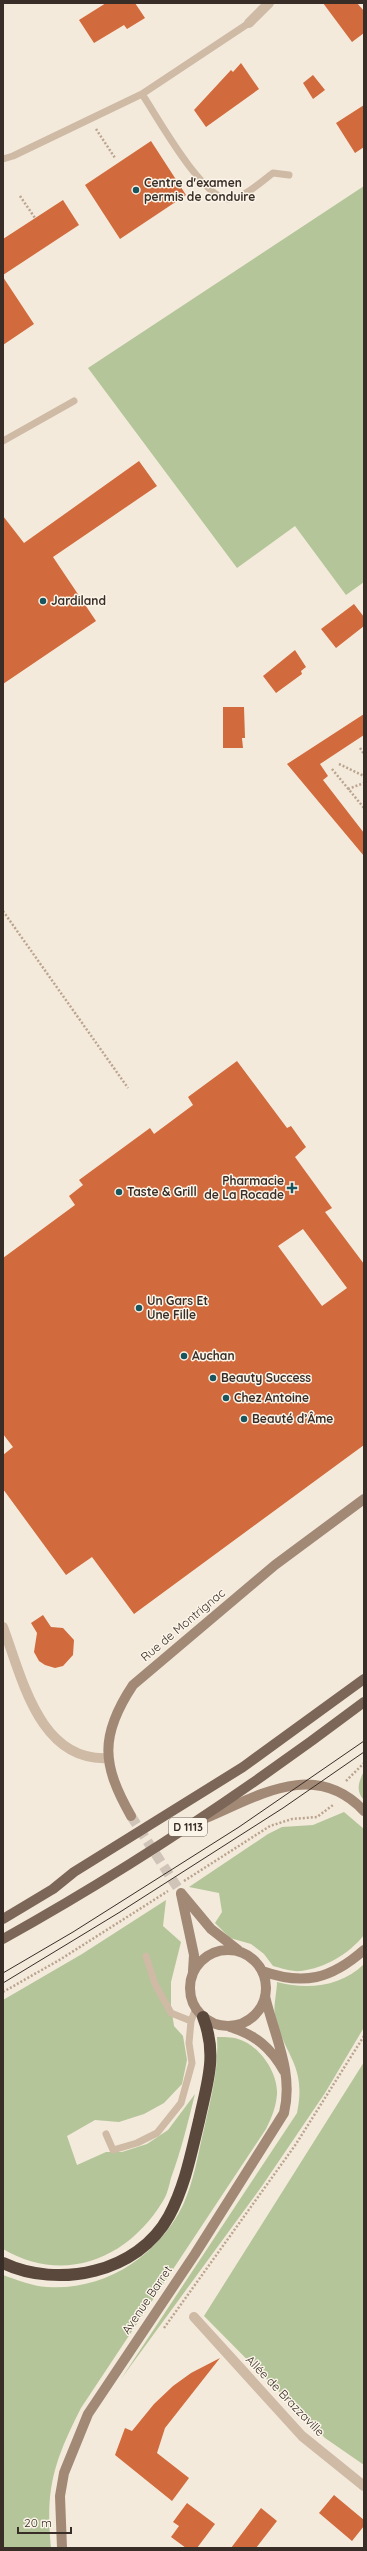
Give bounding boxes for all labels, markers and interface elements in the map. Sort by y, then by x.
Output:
place label: Centre d'examen permis de conduire [144,175,255,204]
marker: Centre d'examen permis de conduire [131,185,141,195]
place label: Jardiland [51,593,106,608]
marker: Jardiland [38,596,48,606]
place label: Pharmacie de La Rocade [204,1173,284,1202]
marker: Pharmacie de La Rocade [287,1183,297,1193]
place label: Taste & Grill [127,1184,197,1199]
marker: Taste & Grill [114,1187,124,1197]
place label: Un Gars Et Une Fille [147,1293,208,1322]
marker: Un Gars Et Une Fille [134,1303,144,1313]
place label: Auchan [192,1348,235,1363]
marker: Auchan [179,1351,189,1361]
place label: Beauty Success [221,1370,311,1385]
marker: Beauty Success [208,1373,218,1383]
place label: Chez Antoine [234,1390,309,1405]
marker: Chez Antoine [221,1393,231,1403]
place label: Beauté d’Âme [252,1411,333,1426]
marker: Beauté d’Âme [239,1414,249,1424]
street label: Rue de Montrignac [137,1585,228,1664]
road number: D 1113 [169,1818,207,1836]
street label: Avenue Barret [118,2263,175,2337]
street label: Allée de Brazzaville [243,2352,328,2439]
scale bar [18,2509,71,2535]
text: 20 m [24,2515,52,2530]

